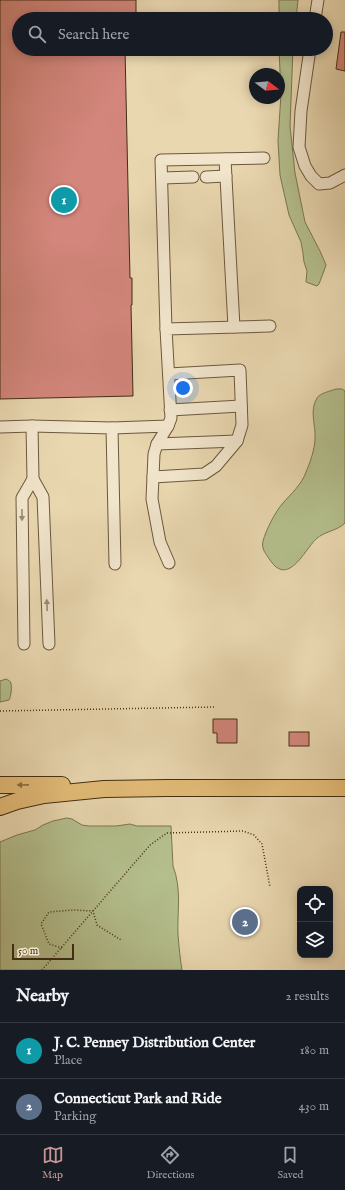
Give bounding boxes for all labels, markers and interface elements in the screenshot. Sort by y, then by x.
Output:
search box [12,12,333,56]
icon: search [26,23,48,45]
text: Search here [58,25,129,44]
north arrow [249,68,285,104]
pin: 1 [51,185,77,215]
your location [173,378,193,398]
one-way arrow [19,509,25,522]
one-way arrow [44,598,50,611]
one-way arrow [16,782,29,788]
map controls [297,886,333,958]
button: locate [297,886,333,922]
pin: 2 [232,907,258,937]
button: layers [297,922,333,958]
scale bar [12,942,74,961]
text: 50 m [18,944,38,958]
text: Nearby [16,986,69,1007]
text: 2 results [285,988,329,1005]
text: J. C. Penney Distribution Center [54,1033,255,1052]
text: 1 [27,1042,31,1059]
text: 180 m [300,1042,329,1059]
text: Place [54,1052,82,1069]
text: Connecticut Park and Ride [54,1089,222,1108]
text: 2 [26,1098,32,1115]
text: 430 m [299,1098,329,1115]
text: Parking [54,1108,96,1125]
tab: Map [42,1144,64,1182]
tab: Directions [147,1144,194,1182]
tab: Saved [277,1144,303,1182]

